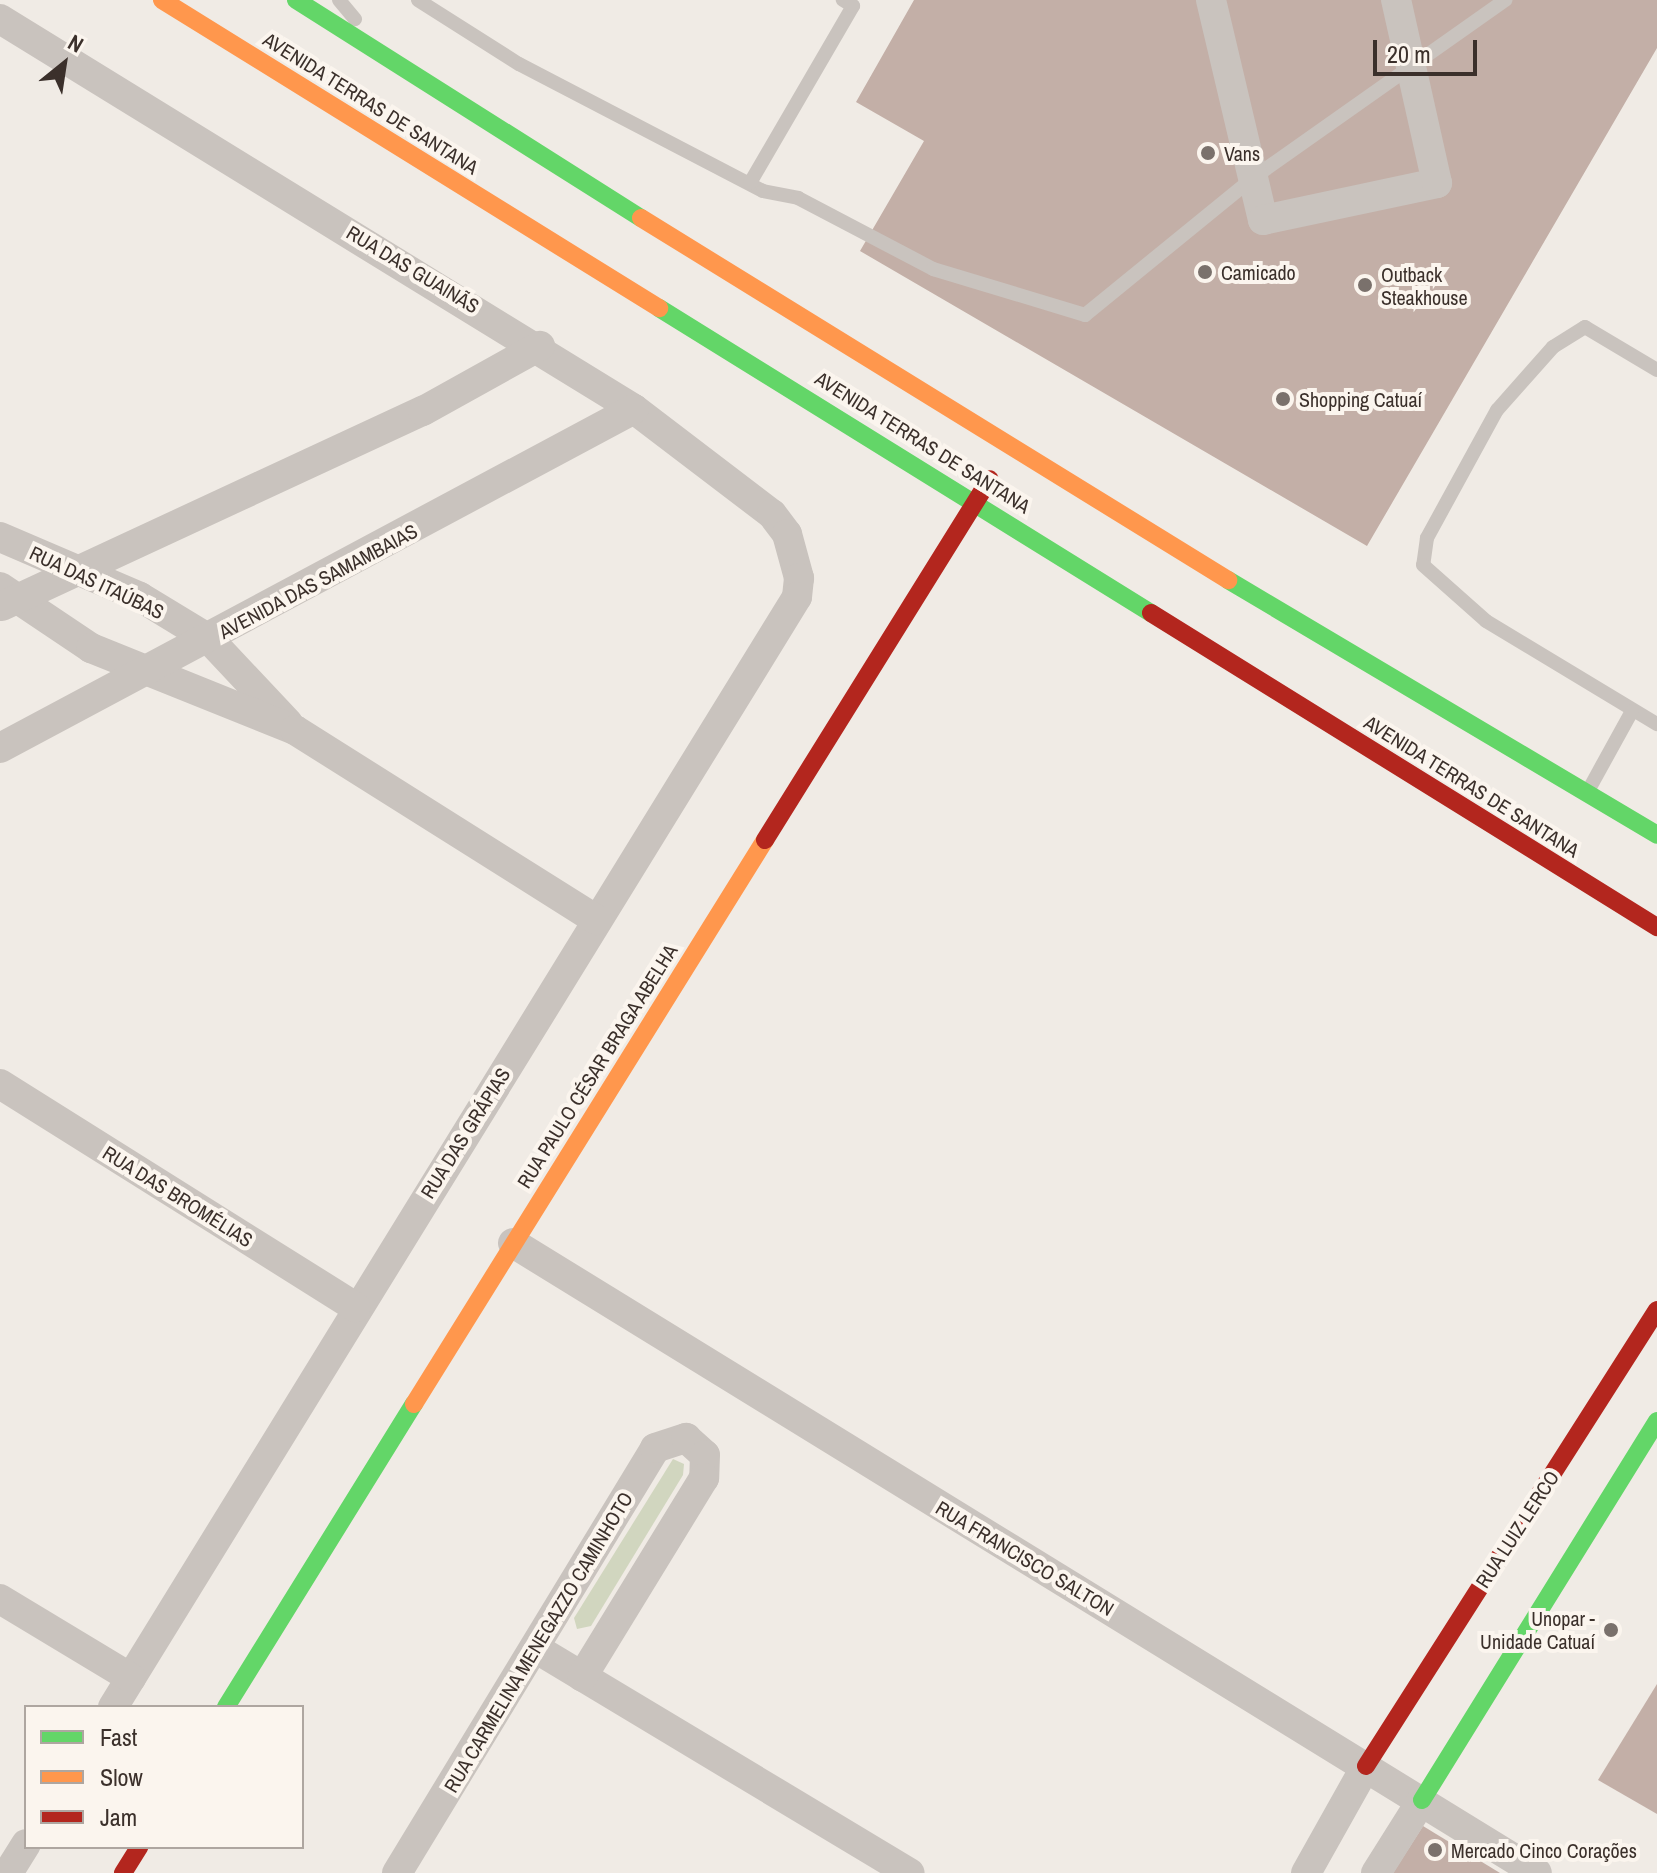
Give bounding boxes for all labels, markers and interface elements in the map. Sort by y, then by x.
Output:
north arrow [24,24,104,104]
scale bar [1377,24,1481,74]
text: N [63,27,89,59]
street label: AVENIDA TERRAS DE SANTANA [259,27,483,179]
text: 20 m [1387,38,1431,70]
place label: Vans [1224,141,1260,165]
marker: Vans [1199,144,1217,162]
street label: RUA DAS GUAINÃS [342,220,484,318]
place label: Camicado [1221,260,1296,284]
place label: Outback Steakhouse [1381,262,1468,309]
marker: Camicado [1196,263,1214,281]
marker: Outback Steakhouse [1356,276,1374,294]
street label: AVENIDA TERRAS DE SANTANA [811,366,1035,518]
place label: Shopping Catuaí [1299,387,1422,411]
marker: Shopping Catuaí [1274,390,1292,408]
street label: AVENIDA DAS SAMAMBAIAS [214,518,422,644]
street label: RUA DAS ITAÚBAS [26,540,168,624]
street label: AVENIDA TERRAS DE SANTANA [1360,710,1584,862]
street label: RUA PAULO CÉSAR BRAGA ABELHA [511,938,683,1194]
street label: RUA DAS GRÁPIAS [415,1063,515,1203]
street label: RUA DAS BROMÉLIAS [98,1140,258,1252]
street label: RUA LUIZ LERCO [1470,1466,1564,1592]
street label: RUA CARMELINA MENEGAZZO CAMINHOTO [438,1487,638,1797]
street label: RUA FRANCISCO SALTON [931,1495,1119,1621]
place label: Unopar - Unidade Catuaí [1480,1606,1595,1653]
marker: Unopar - Unidade Catuaí [1602,1621,1620,1639]
legend [24,1705,304,1849]
text: Fast [100,1721,137,1753]
text: Slow [100,1761,143,1793]
text: Jam [100,1801,137,1833]
place label: Mercado Cinco Corações [1451,1838,1637,1862]
marker: Mercado Cinco Corações [1426,1841,1444,1859]

